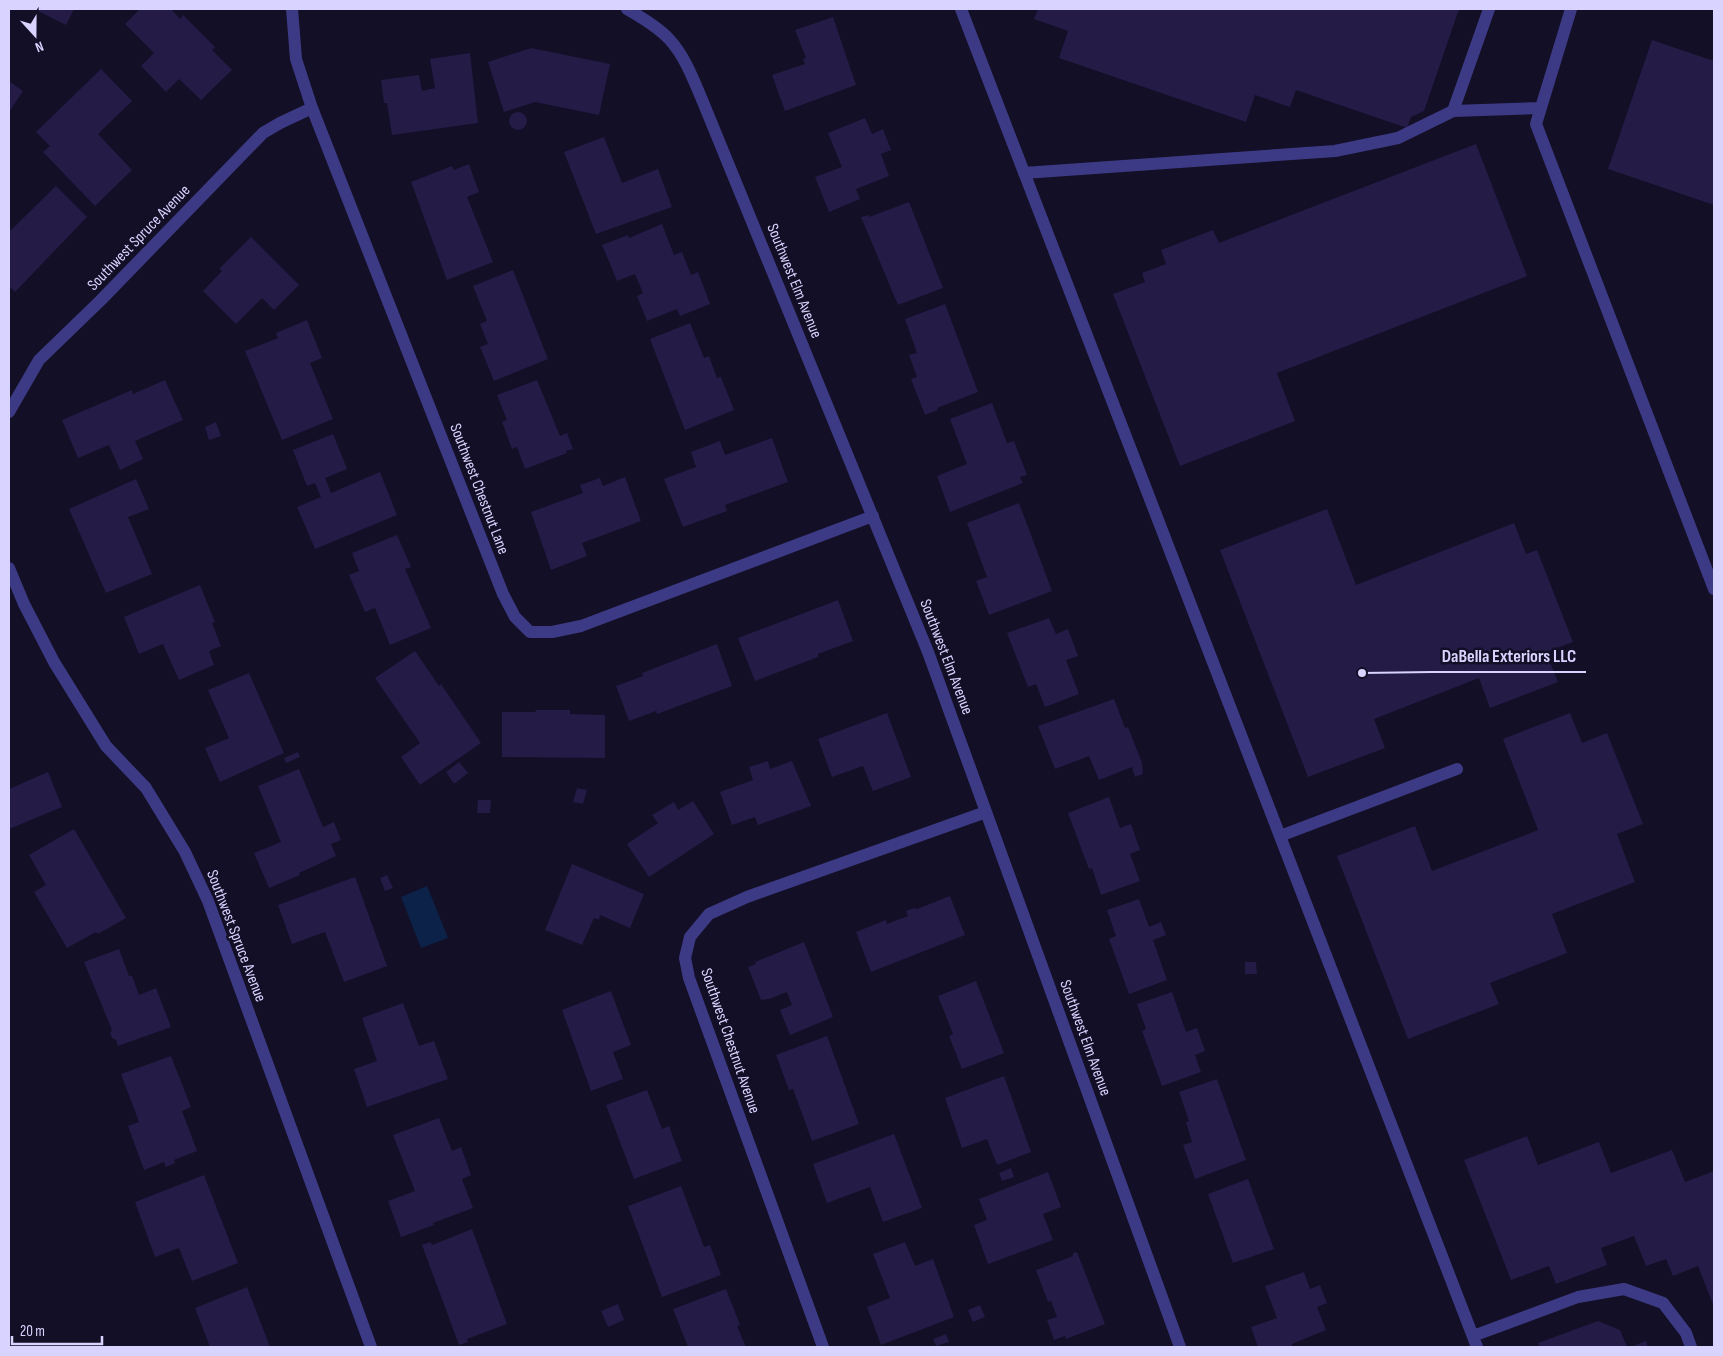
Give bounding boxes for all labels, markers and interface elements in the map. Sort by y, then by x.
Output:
north arrow [10,10,60,60]
text: N [33,37,46,56]
street label: Southwest Spruce Avenue [84,181,194,295]
street label: Southwest Elm Avenue [762,221,826,341]
street label: Southwest Chestnut Lane [445,421,513,557]
street label: Southwest Elm Avenue [915,597,977,717]
callout: DaBella Exteriors LLC [1432,639,1586,672]
text: DaBella Exteriors LLC [1442,646,1576,667]
street label: Southwest Spruce Avenue [202,867,270,1005]
street label: Southwest Chestnut Avenue [696,966,764,1116]
street label: Southwest Elm Avenue [1055,977,1115,1099]
scale bar [12,1314,102,1346]
text: 20 m [20,1322,45,1341]

